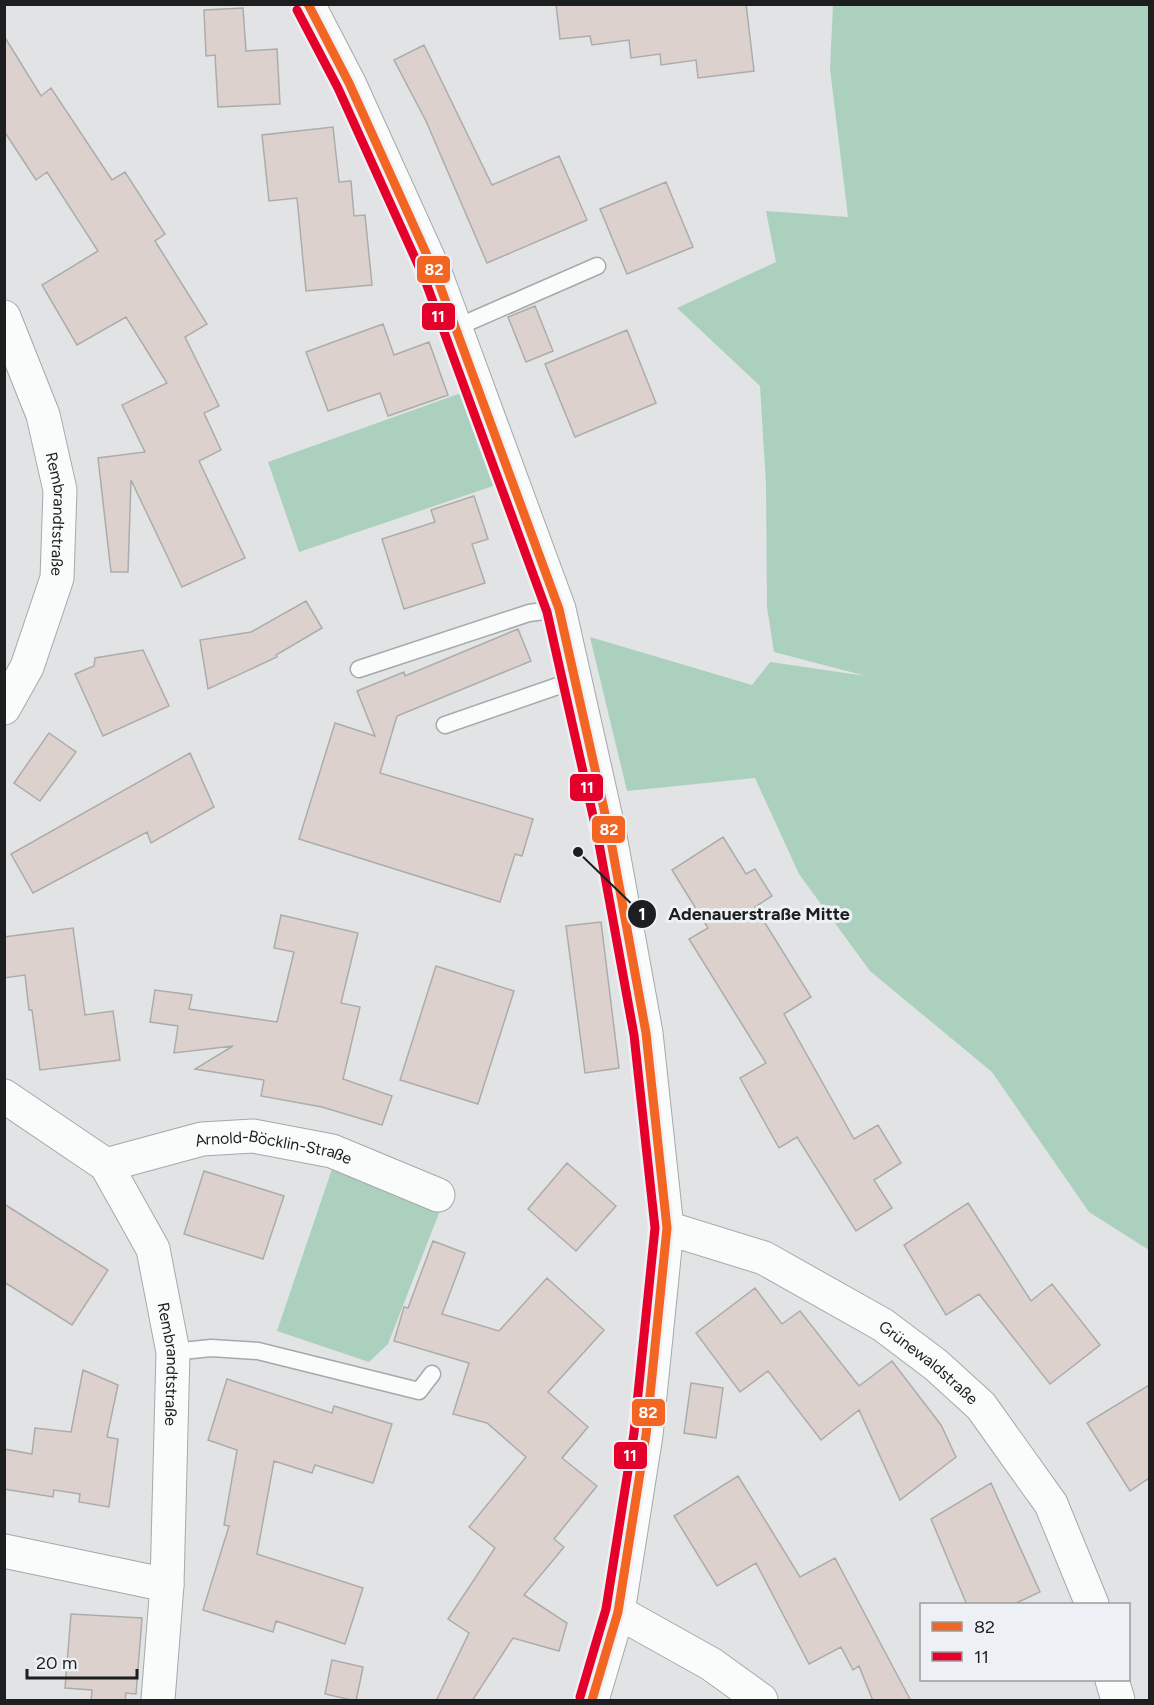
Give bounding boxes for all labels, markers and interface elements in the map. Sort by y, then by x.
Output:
line badge: 82 [416,255,451,284]
text: 82 [424,260,444,279]
line badge: 11 [421,302,456,331]
text: 11 [431,307,445,326]
street label: Rembrandtstraße [42,450,69,576]
line badge: 11 [569,773,604,802]
text: 11 [580,778,594,797]
line badge: 82 [591,815,626,844]
text: 82 [599,820,619,839]
callout: Adenauerstraße Mitte [627,896,862,932]
text: 1 [638,903,646,925]
text: Adenauerstraße Mitte [668,903,850,925]
street label: Arnold-Böcklin-Straße [193,1126,355,1168]
street label: Rembrandtstraße [154,1301,182,1426]
street label: Grünewaldstraße [875,1316,982,1409]
line badge: 82 [631,1398,666,1427]
text: 82 [638,1403,658,1422]
line badge: 11 [613,1441,648,1470]
text: 11 [623,1446,637,1465]
legend [920,1603,1130,1681]
text: 82 [974,1616,995,1638]
scale bar [27,1642,136,1680]
text: 11 [974,1646,989,1668]
text: 20 m [36,1652,77,1674]

